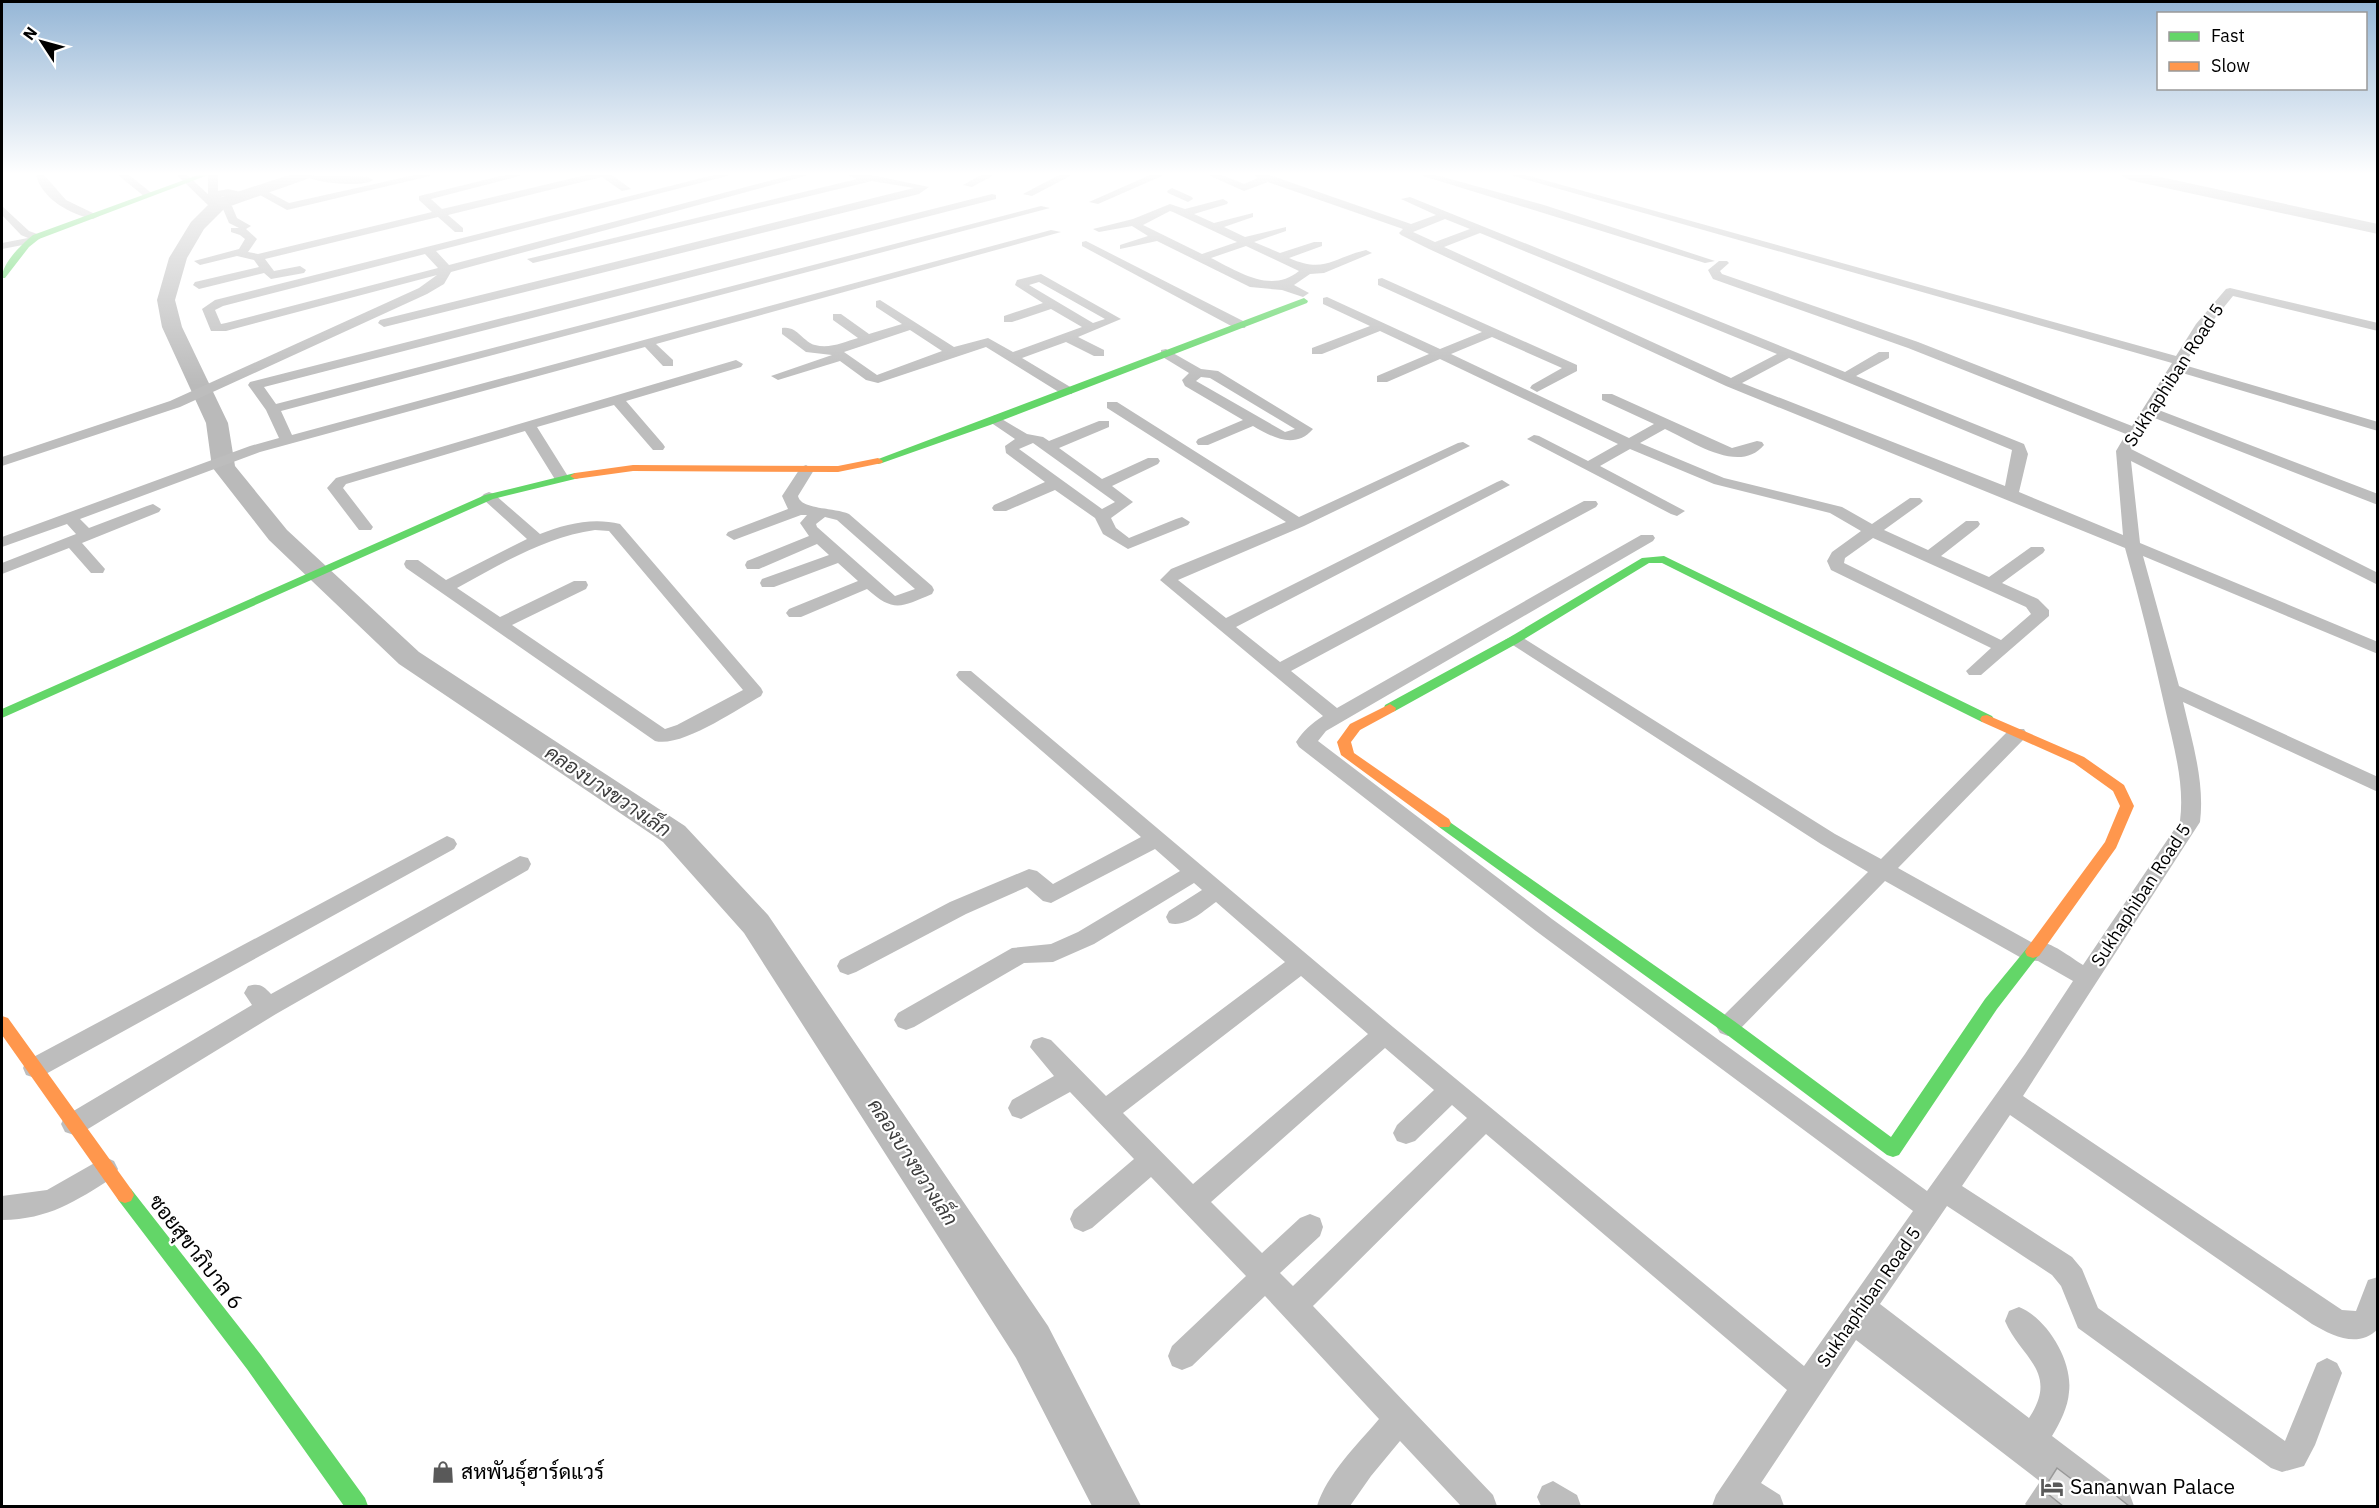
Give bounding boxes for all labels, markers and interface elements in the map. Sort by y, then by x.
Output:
north arrow [12,12,72,72]
legend [2157,12,2367,90]
text: N [18,23,41,44]
text: Fast [2211,24,2245,47]
text: Slow [2211,54,2250,77]
street label: Sukhaphiban Road 5 [2119,299,2228,451]
water label: คลองบางขวางเล็ก [540,738,677,843]
street label: Sukhaphiban Road 5 [2086,819,2195,971]
water label: คลองบางขวางเล็ก [862,1092,965,1230]
street label: ซอยสุขาภิบาล 6 [142,1188,250,1315]
street label: Sukhaphiban Road 5 [1812,1222,1926,1371]
place label: สหพันธุ์ฮาร์ดแวร์ [461,1457,604,1486]
shop icon: สหพันธุ์ฮาร์ดแวร์ [430,1459,456,1485]
place label: Sananwan Palace [2070,1472,2235,1500]
hotel icon: Sananwan Palace [2039,1474,2065,1500]

